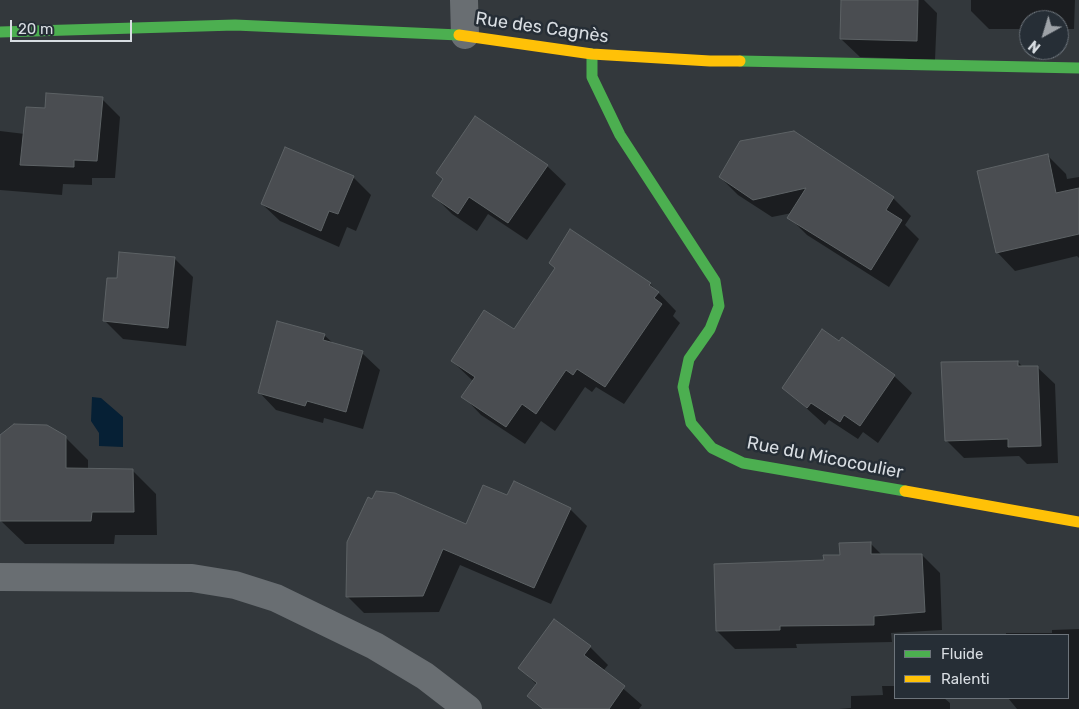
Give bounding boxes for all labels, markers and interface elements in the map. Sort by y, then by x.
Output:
street label: Rue des Cagnès [474,8,610,48]
scale bar [12,10,135,42]
north arrow [1019,10,1069,60]
text: 20 m [18,20,53,38]
text: N [1026,36,1044,56]
street label: Rue du Micocoulier [745,432,905,484]
legend [894,634,1069,699]
text: Fluide [941,645,983,663]
text: Ralenti [941,670,990,688]

